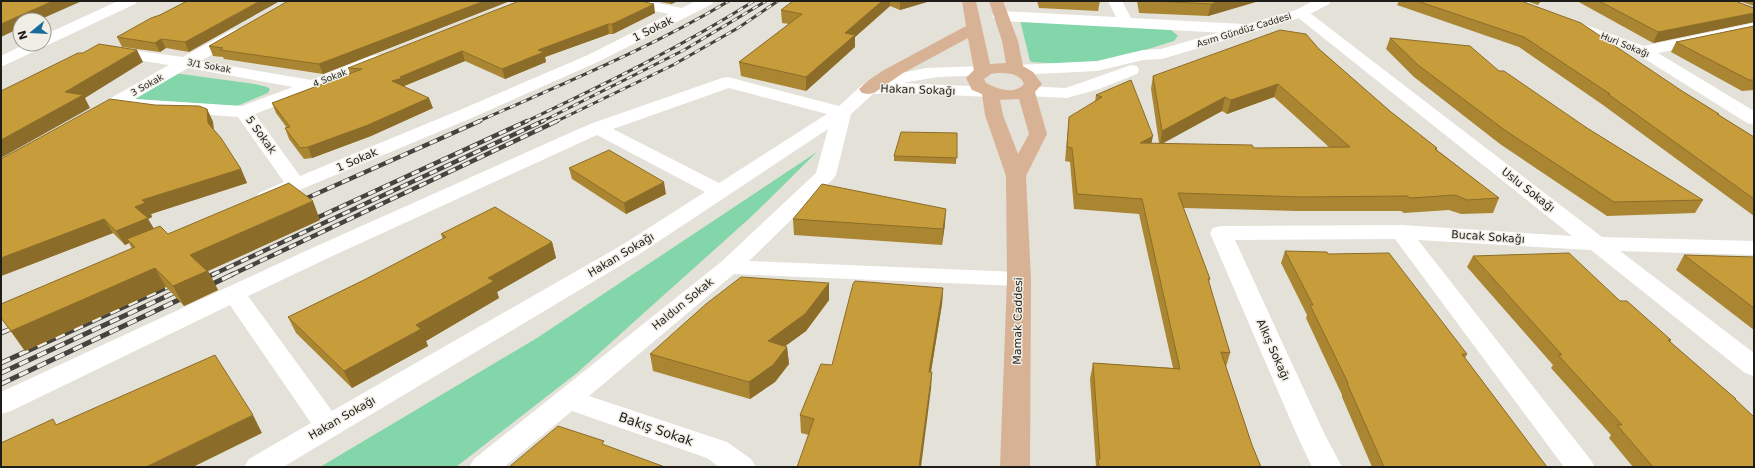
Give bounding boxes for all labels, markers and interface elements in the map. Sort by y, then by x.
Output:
street label: Asım Gündüz Caddesi [1196,11,1292,49]
north arrow [12,12,52,52]
street label: 1 Sokak [631,13,676,44]
text: N [15,29,31,41]
street label: Huri Sokağı [1599,31,1651,59]
street label: 3/1 Sokak [186,57,232,75]
street label: 4 Sokak [312,67,349,89]
street label: 3 Sokak [129,72,166,98]
street label: Hakan Sokağı [880,82,956,98]
street label: 5 Sokak [243,114,279,157]
street label: 1 Sokak [334,145,380,174]
street label: Uslu Sokağı [1499,165,1557,215]
street label: Bucak Sokağı [1451,228,1525,246]
street label: Hakan Sokağı [585,230,657,280]
street label: Haldun Sokak [650,275,717,333]
street label: Mamak Caddesi [1011,277,1025,365]
street label: Alkış Sokağı [1254,317,1292,383]
street label: Hakan Sokağı [306,394,378,442]
street label: Bakış Sokak [617,409,696,449]

